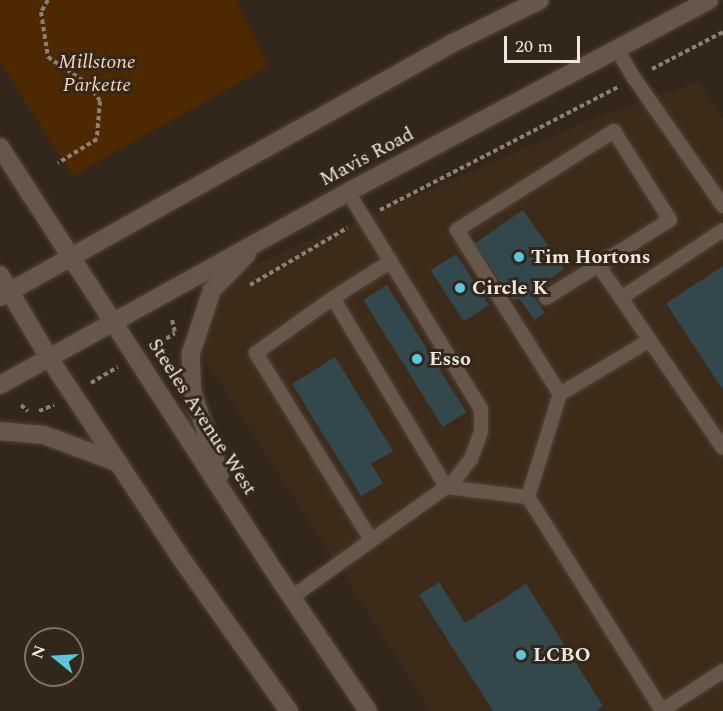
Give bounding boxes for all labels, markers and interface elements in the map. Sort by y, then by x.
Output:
scale bar [507,24,584,62]
text: 20 m [515,33,553,60]
park label: Millstone Parkette [58,51,136,98]
street label: Mavis Road [316,122,418,192]
place label: Tim Hortons [531,245,650,269]
marker: Tim Hortons [512,250,526,264]
place label: Circle K [472,276,548,300]
marker: Circle K [453,281,467,295]
street label: Steeles Avenue West [142,334,262,500]
place label: Esso [429,347,471,371]
marker: Esso [410,352,424,366]
north arrow [24,627,84,687]
text: N [25,642,52,662]
place label: LCBO [533,643,590,667]
marker: LCBO [514,648,528,662]

